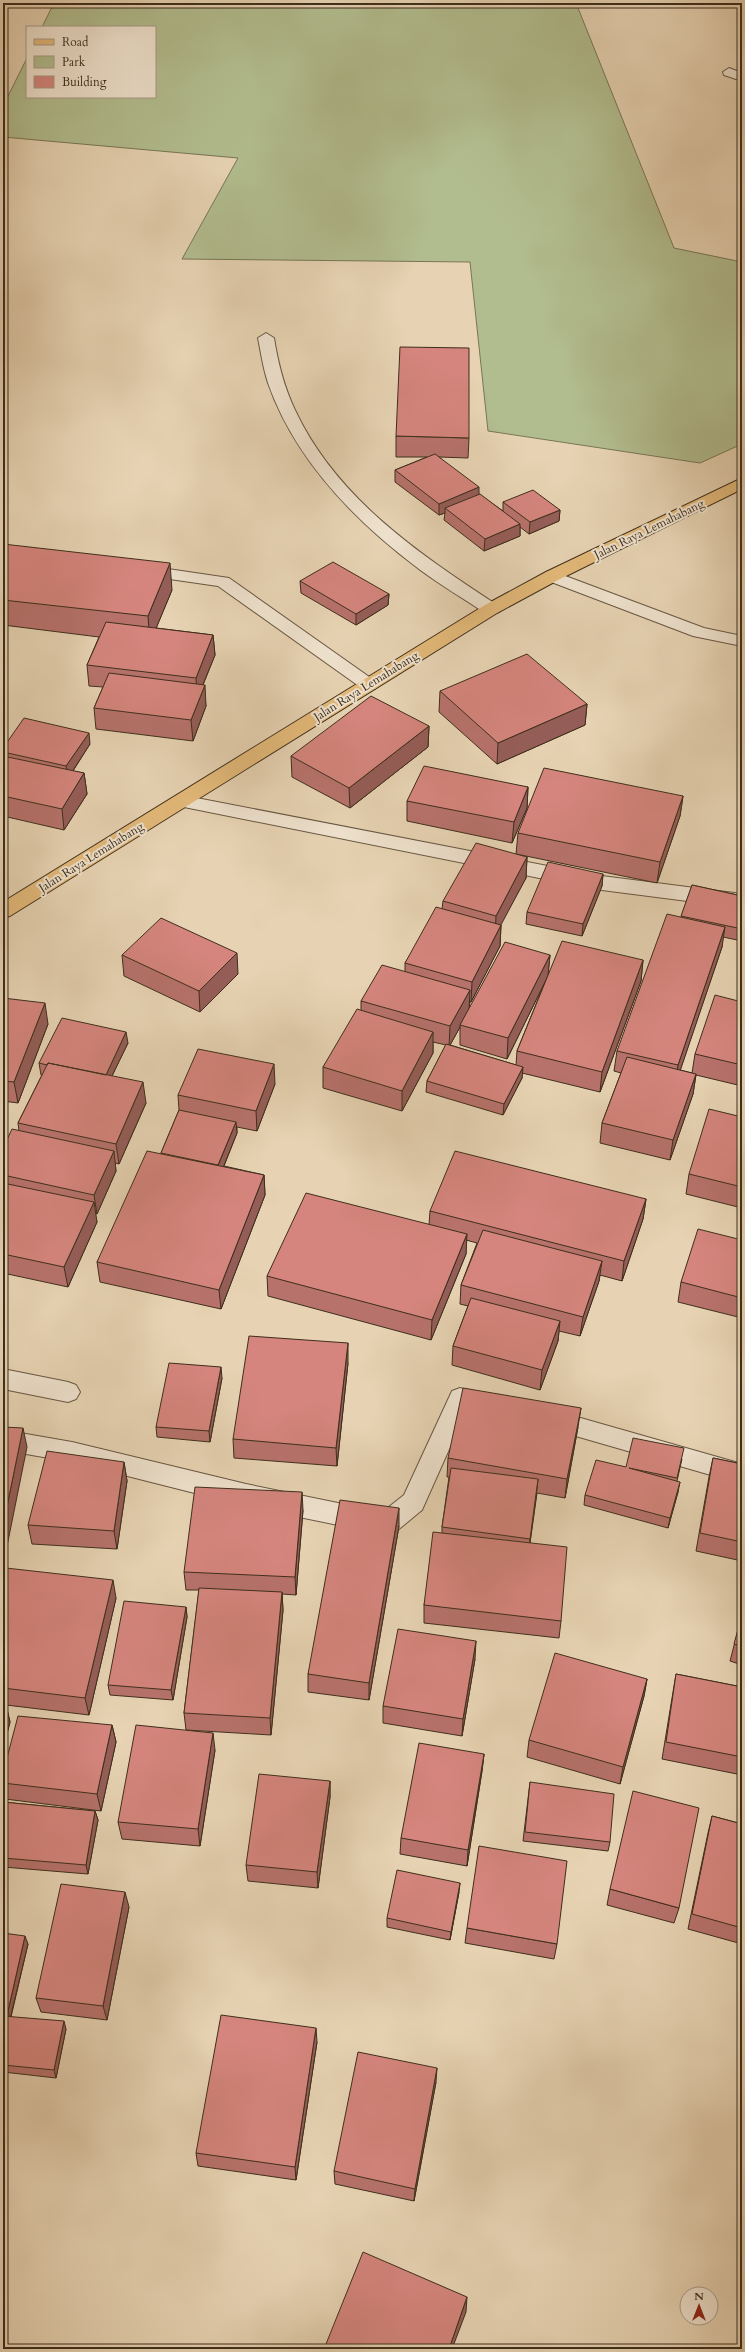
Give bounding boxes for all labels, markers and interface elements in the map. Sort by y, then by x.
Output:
legend [26,26,156,98]
text: Road [62,34,89,50]
text: Park [62,54,86,70]
text: Building [62,74,107,90]
street label: Jalan Raya Lemahabang [589,495,707,564]
street label: Jalan Raya Lemahabang [309,647,422,726]
street label: Jalan Raya Lemahabang [34,818,147,897]
north arrow [679,2286,719,2326]
text: N [694,2289,704,2304]

